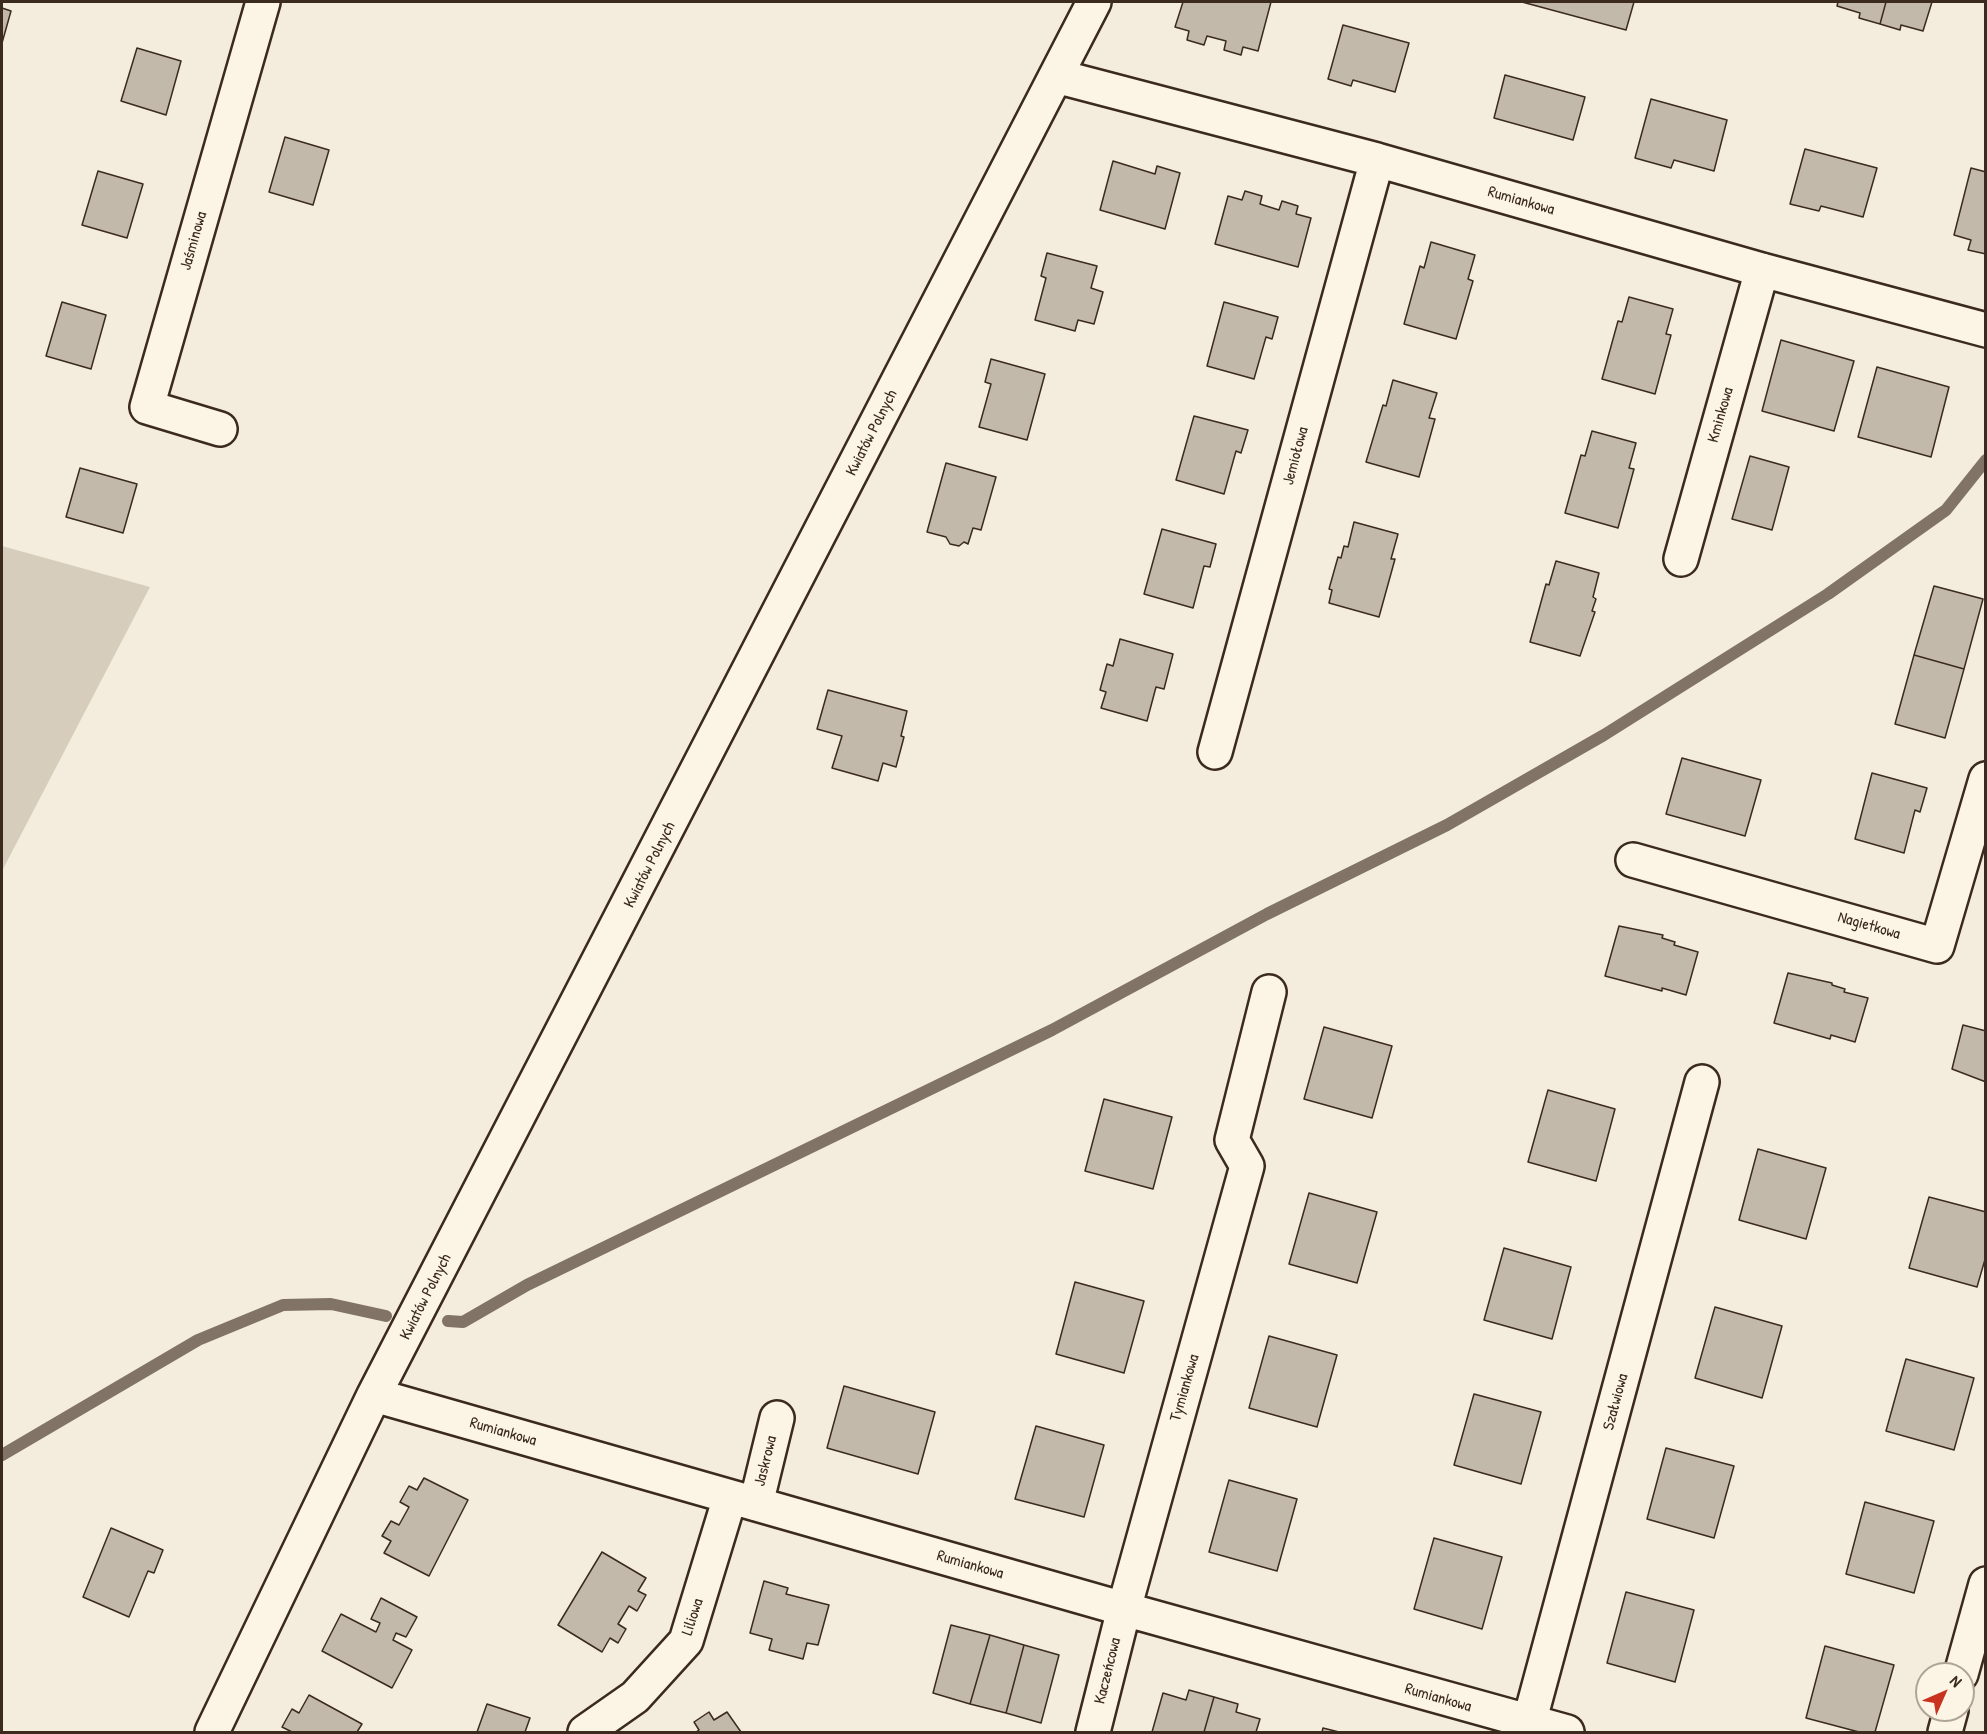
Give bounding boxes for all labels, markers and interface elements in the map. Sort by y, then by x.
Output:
street label: Rumiankowa [1485,182,1557,220]
street label: Jaśminowa [176,209,212,273]
street label: Kminkowa [1704,385,1738,445]
street label: Kwiatów Polnych [842,387,902,479]
street label: Jemiołowa [1279,425,1313,487]
street label: Kwiatów Polnych [620,819,680,911]
street label: Nagietkowa [1836,908,1902,944]
street label: Kwiatów Polnych [396,1251,456,1343]
street label: Tymiankowa [1166,1352,1204,1424]
street label: Szałwiowa [1599,1372,1633,1432]
street label: Rumiankowa [467,1413,539,1451]
street label: Jaskrowa [750,1434,782,1488]
street label: Rumiankowa [934,1546,1006,1584]
street label: Liliowa [678,1596,708,1638]
street label: Kaczeńcowa [1091,1636,1125,1706]
north arrow [1915,1662,1975,1722]
text: N [1946,1670,1967,1691]
street label: Rumiankowa [1402,1679,1474,1717]

